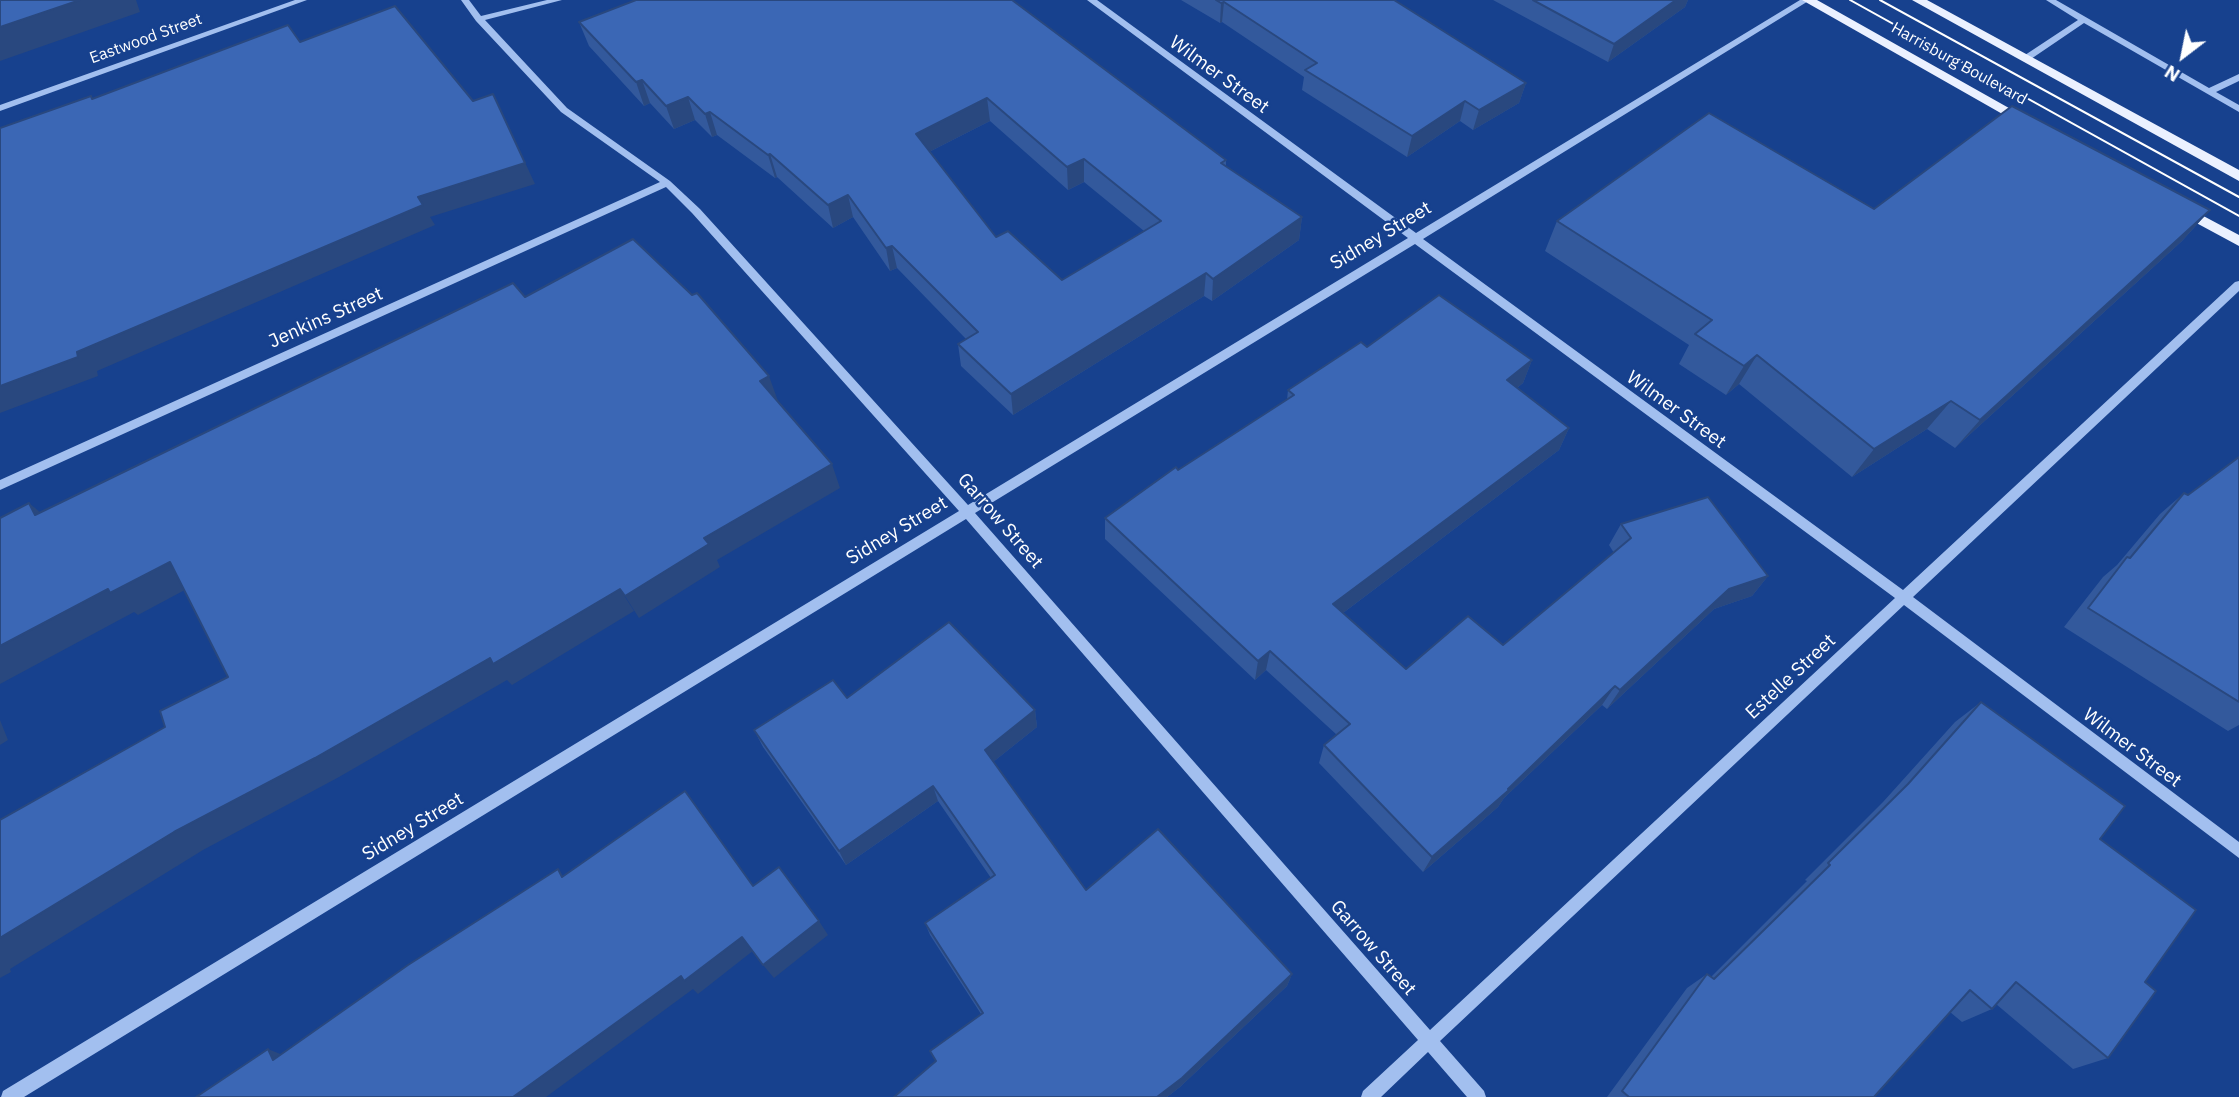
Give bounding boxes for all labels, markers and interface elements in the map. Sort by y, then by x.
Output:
street label: Eastwood Street [87,10,205,68]
street label: Harrisburg Boulevard [1888,19,2030,109]
north arrow [2148,21,2218,91]
street label: Wilmer Street [1165,31,1273,119]
text: N [2160,60,2184,88]
street label: Sidney Street [1326,197,1436,275]
street label: Jenkins Street [265,283,387,353]
street label: Wilmer Street [1622,366,1730,454]
street label: Garrow Street [952,469,1048,573]
street label: Sidney Street [842,492,952,570]
street label: Estelle Street [1741,630,1841,724]
street label: Wilmer Street [2078,704,2186,792]
street label: Sidney Street [358,788,468,866]
street label: Garrow Street [1325,896,1421,1000]

